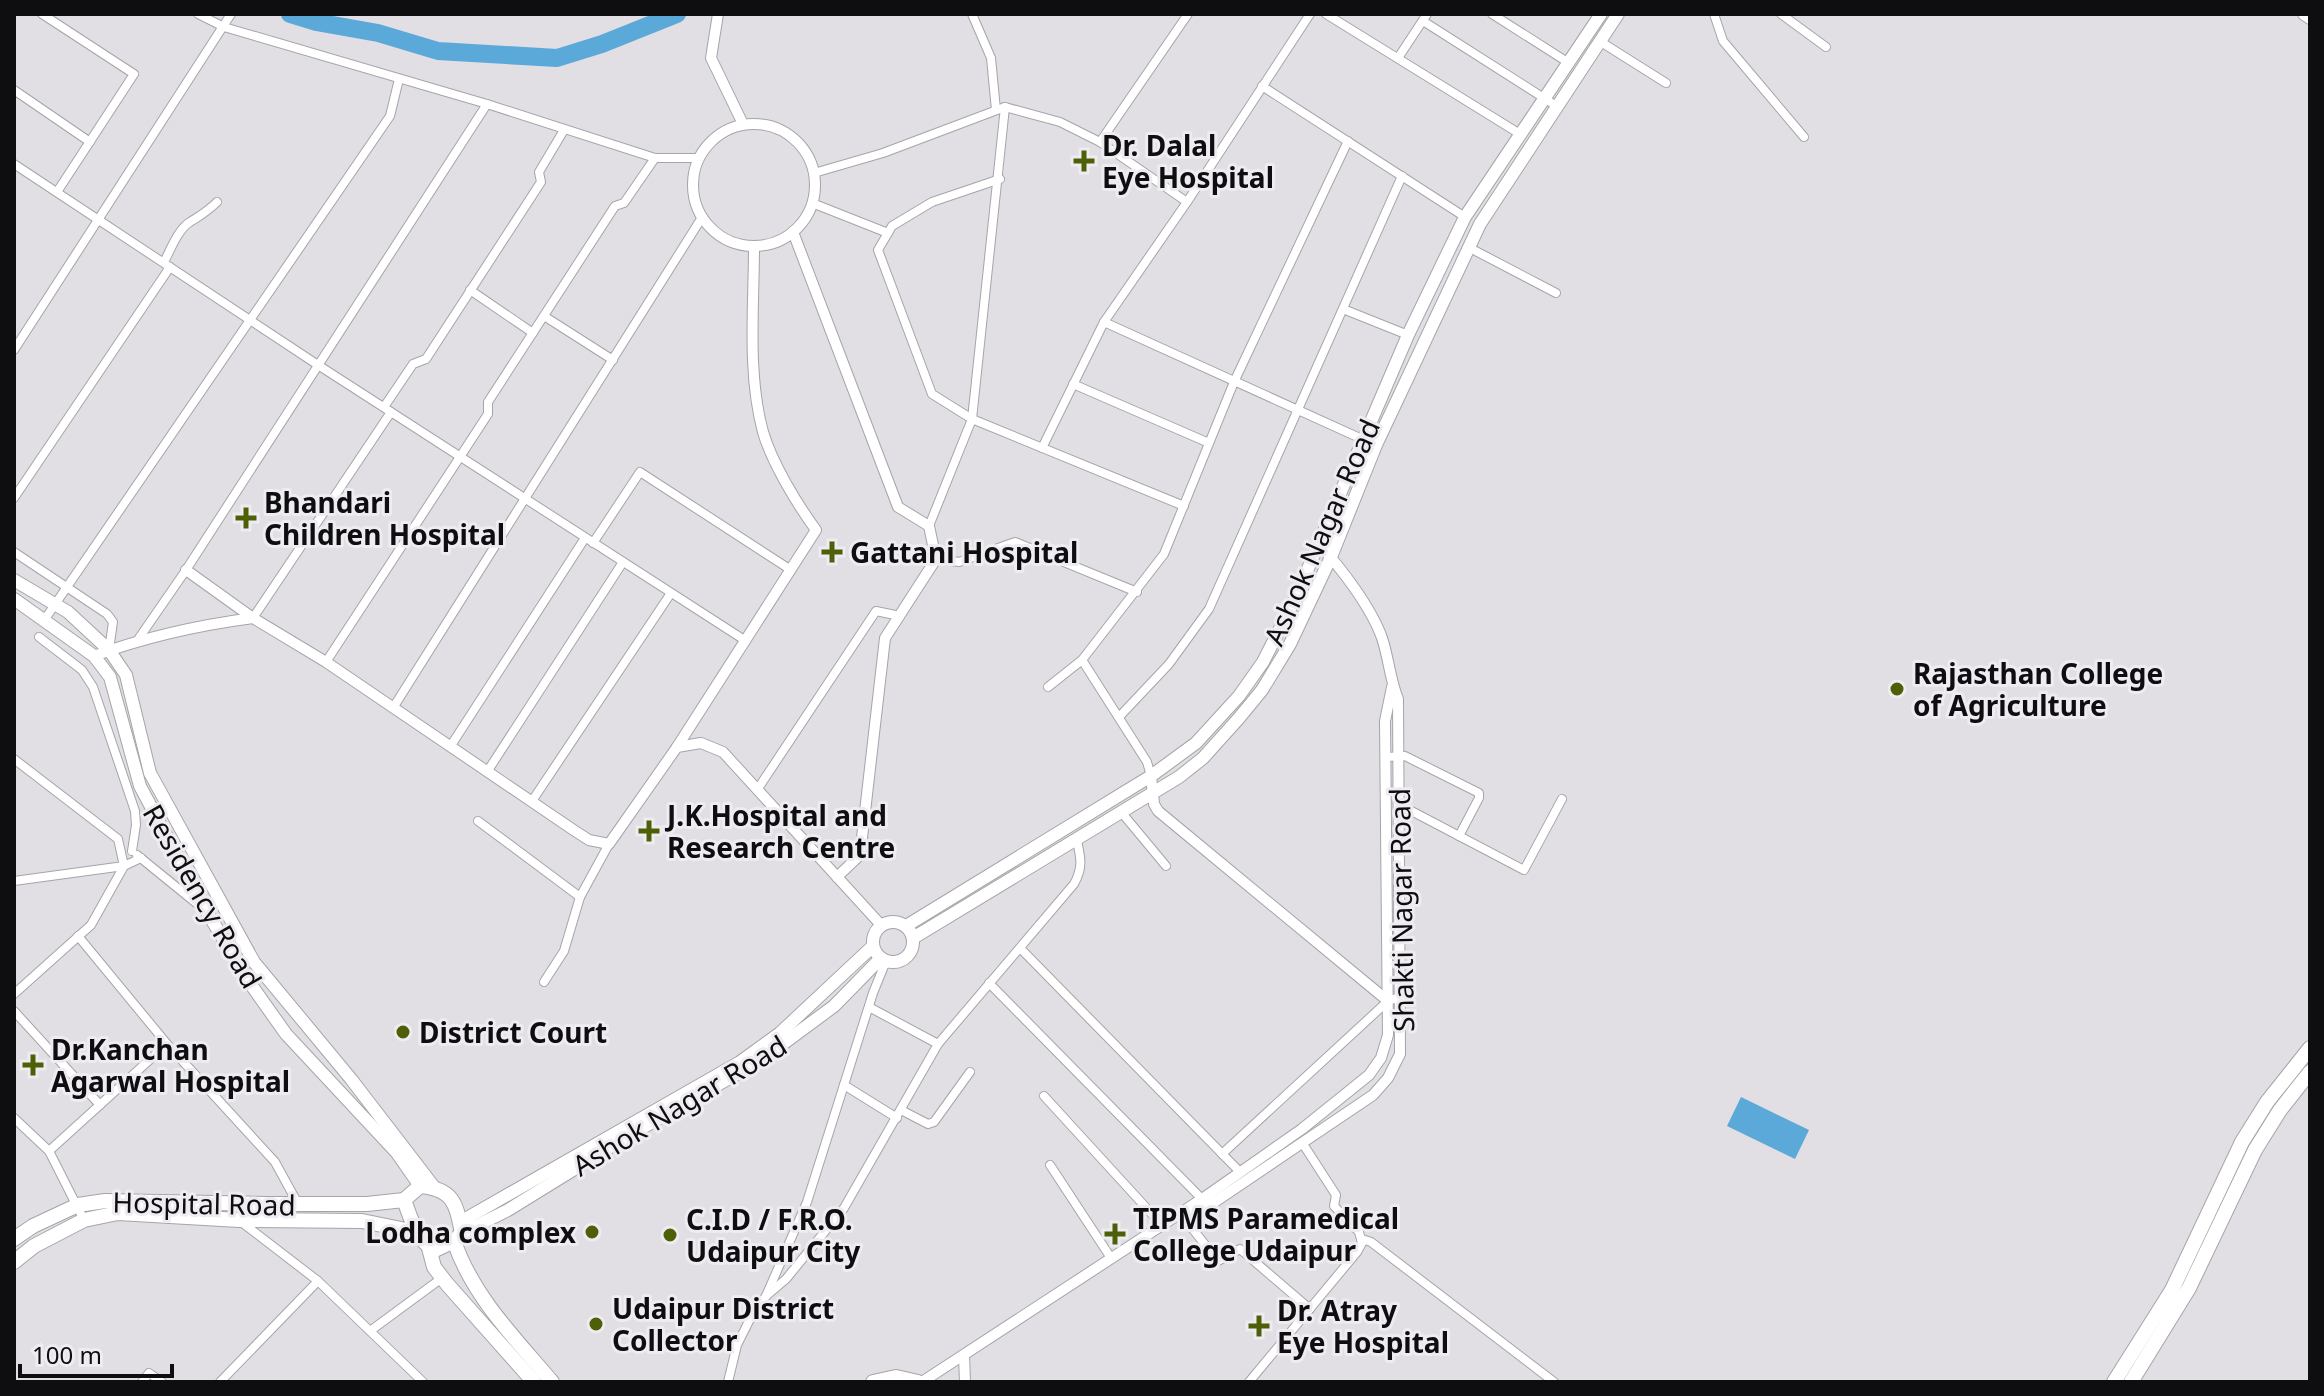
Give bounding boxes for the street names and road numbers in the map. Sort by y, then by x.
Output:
street label: Ashok Nagar Road [1254,413,1388,651]
street label: Shakti Nagar Road [1380,788,1422,1032]
street label: Residency Road [135,797,271,995]
street label: Ashok Nagar Road [565,1026,793,1184]
street label: Hospital Road [112,1182,296,1224]

